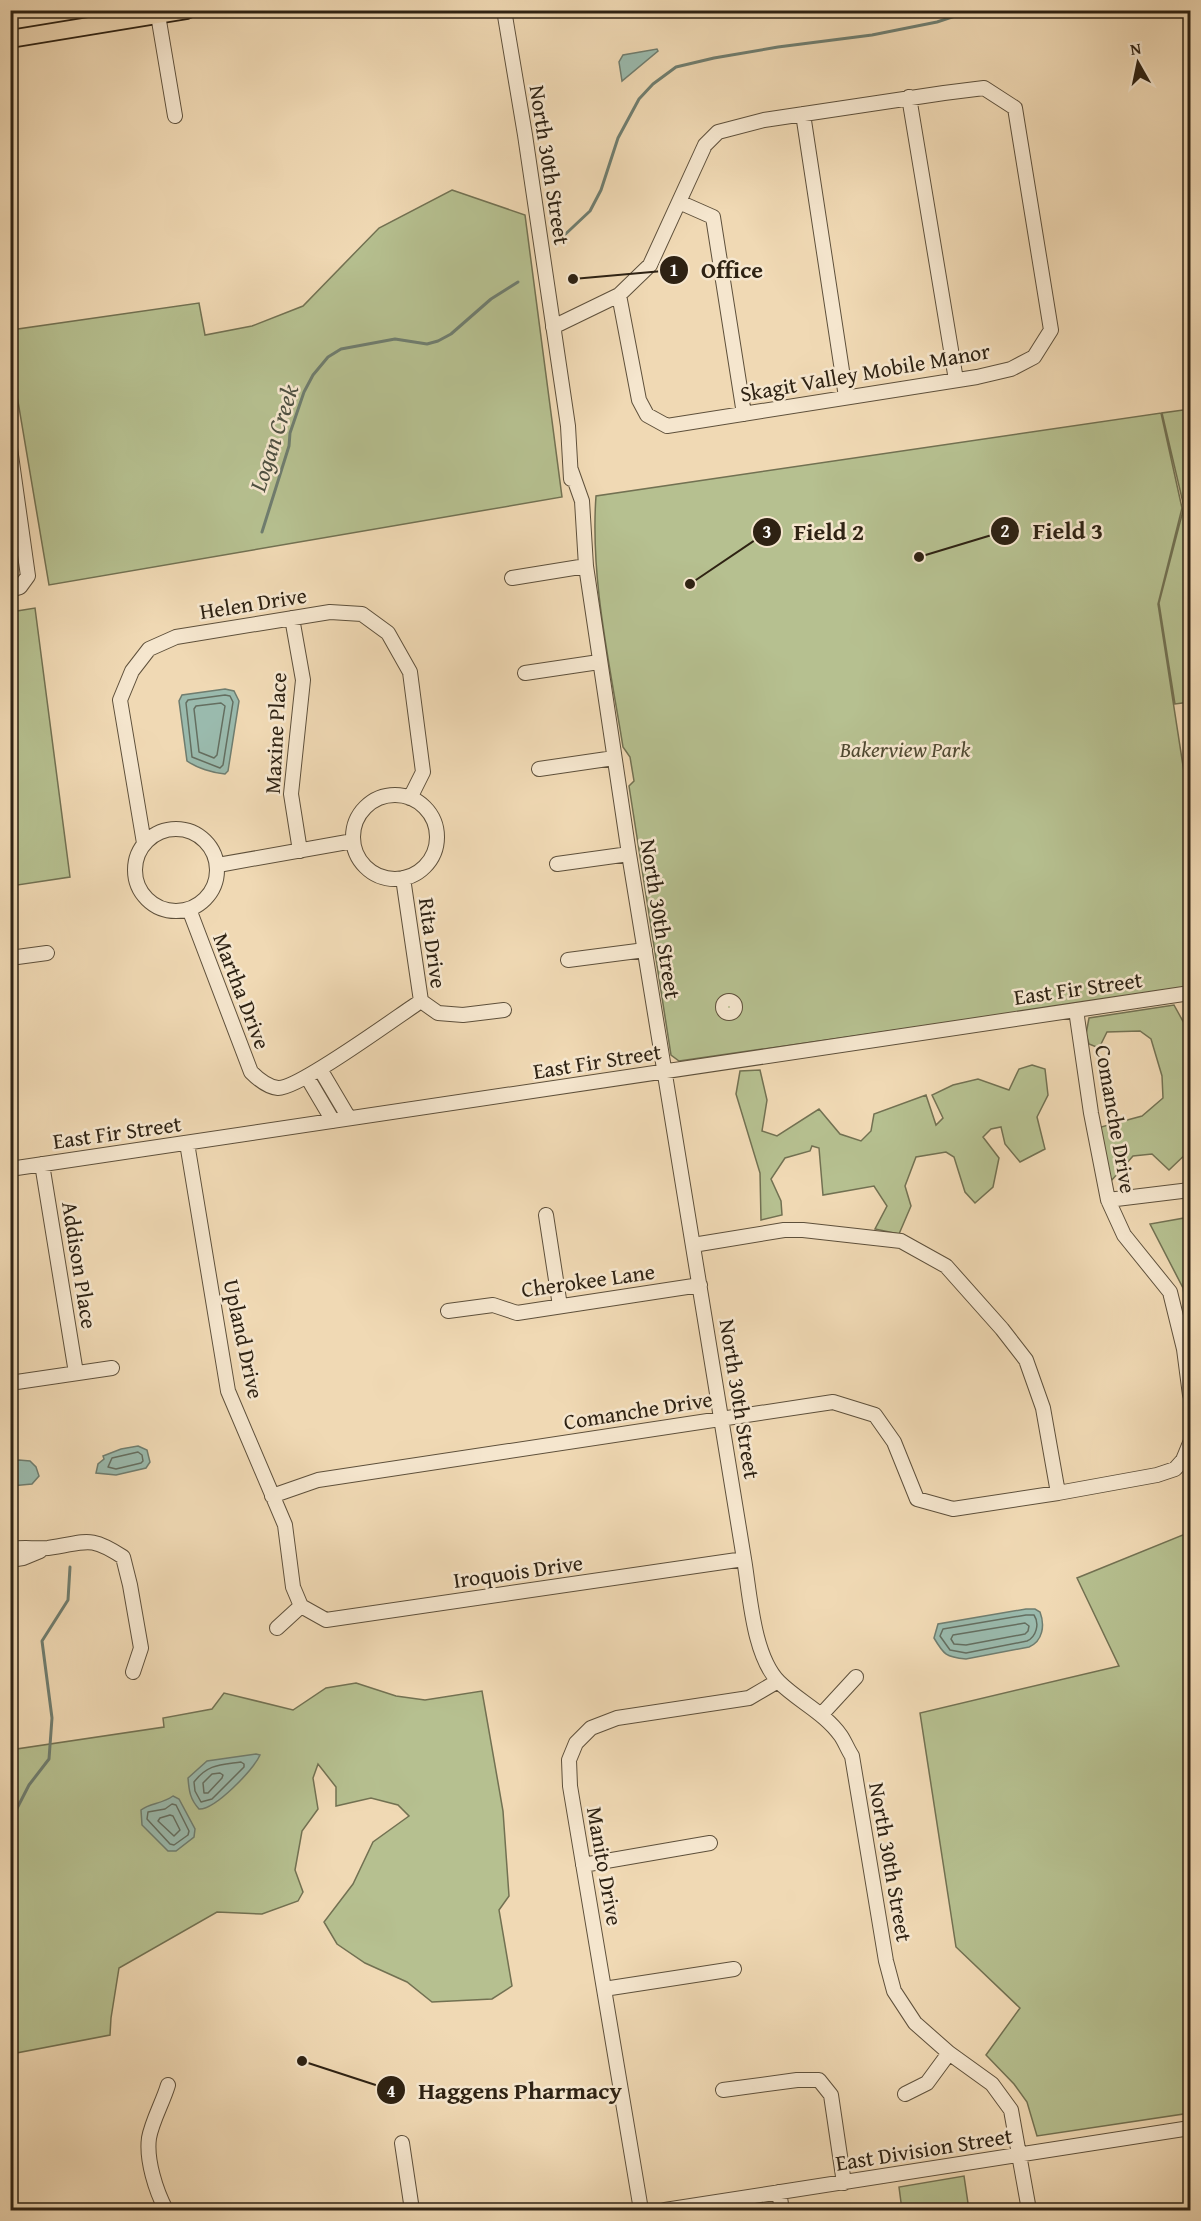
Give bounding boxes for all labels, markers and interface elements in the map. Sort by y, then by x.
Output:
north arrow [1108,33,1168,93]
text: N [1128,35,1143,61]
street label: North 30th Street [522,83,578,247]
callout: Office [659,249,775,291]
text: Office [701,252,763,287]
text: 1 [669,256,679,283]
street label: Skagit Valley Mobile Manor [738,334,992,410]
water label: Logan Creek [239,380,307,497]
callout: Field 3 [990,510,1115,552]
callout: Field 2 [752,511,876,553]
text: Field 3 [1033,513,1103,548]
text: Field 2 [794,514,864,549]
text: 2 [1000,517,1010,544]
text: 3 [762,518,772,545]
street label: Helen Drive [197,579,309,627]
street label: Maxine Place [256,671,294,795]
park label: Bakerview Park [839,733,971,765]
street label: North 30th Street [633,837,689,1001]
street label: Rita Drive [411,896,455,990]
street label: Martha Drive [205,928,279,1054]
street label: East Fir Street [1012,963,1144,1013]
street label: East Fir Street [531,1035,664,1087]
street label: Comanche Drive [1087,1042,1145,1196]
street label: East Fir Street [51,1107,183,1157]
street label: Addison Place [54,1199,106,1331]
street label: Cherokee Lane [519,1255,657,1305]
street label: Upland Drive [216,1276,272,1402]
street label: North 30th Street [712,1317,768,1481]
street label: Comanche Drive [561,1382,715,1438]
street label: Iroquois Drive [451,1546,585,1596]
street label: North 30th Street [861,1780,921,1944]
street label: Manito Drive [579,1804,631,1928]
callout: Haggens Pharmacy [376,2069,634,2111]
text: Haggens Pharmacy [418,2073,622,2108]
text: 4 [386,2077,396,2104]
street label: East Division Street [833,2119,1015,2179]

